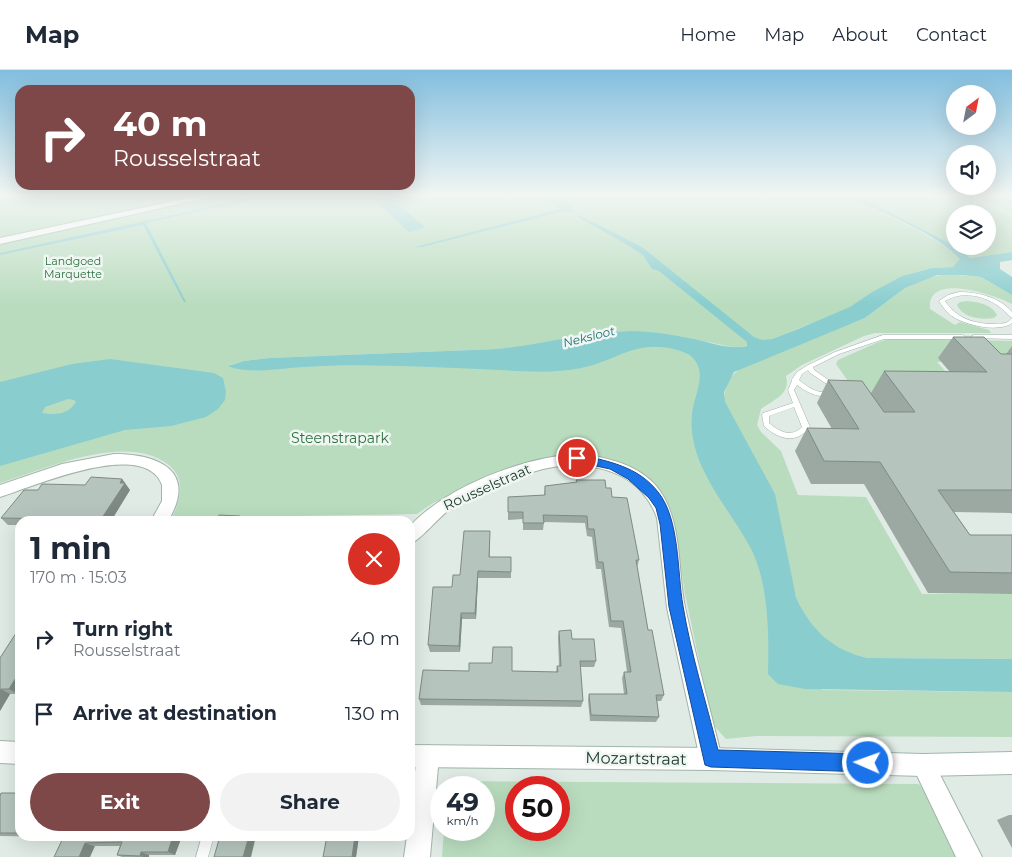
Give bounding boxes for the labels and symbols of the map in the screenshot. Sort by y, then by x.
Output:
north arrow [946,85,996,135]
park label: Landgoed Marquette [44,254,102,281]
water label: Neksloot [561,323,616,350]
park label: Steenstrapark [291,429,390,447]
pin [556,437,598,479]
street label: Rousselstraat [440,460,534,514]
position arrow [841,736,893,788]
street label: Mozartstraat [585,748,687,769]
speed limit sign: 50 [505,776,570,841]

